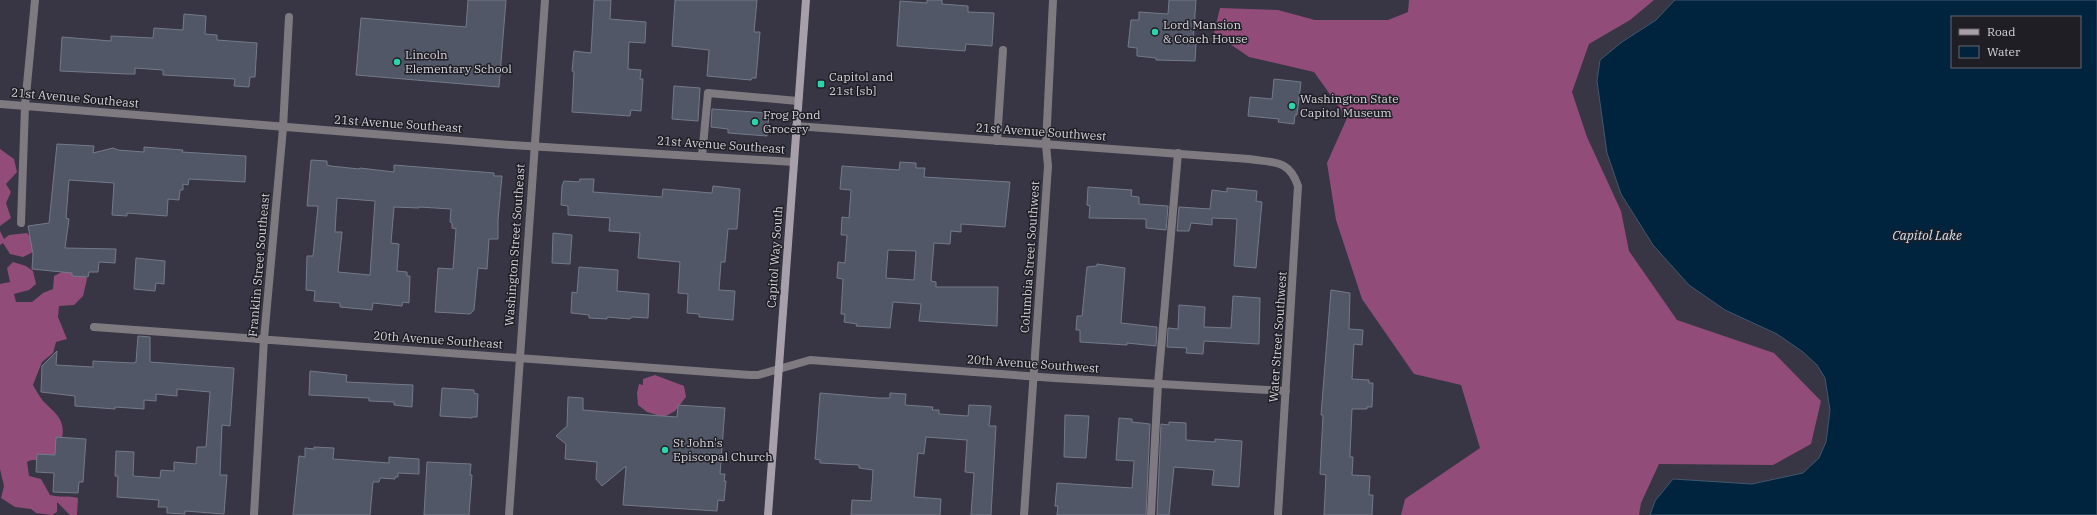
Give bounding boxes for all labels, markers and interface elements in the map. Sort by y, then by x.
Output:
legend [1951,16,2081,68]
place label: Lord Mansion & Coach House [1163,17,1248,46]
text: Road [1987,24,2016,39]
marker: Lord Mansion & Coach House [1150,27,1160,37]
text: Water [1987,44,2021,59]
place label: Lincoln Elementary School [405,47,512,76]
marker: Lincoln Elementary School [392,57,402,67]
place label: Capitol and 21st [sb] [829,69,893,98]
marker: Capitol and 21st [sb] [816,79,826,89]
street label: 21st Avenue Southeast [11,84,140,111]
place label: Washington State Capitol Museum [1300,91,1399,120]
marker: Washington State Capitol Museum [1287,101,1297,111]
place label: Frog Pond Grocery [763,107,821,136]
street label: 21st Avenue Southeast [334,112,463,135]
marker: Frog Pond Grocery [750,117,760,127]
street label: 21st Avenue Southwest [975,119,1107,144]
street label: 21st Avenue Southeast [657,133,786,156]
street label: Washington Street Southeast [501,163,528,327]
street label: Columbia Street Southwest [1017,181,1042,333]
street label: Franklin Street Southeast [245,192,272,337]
street label: Capitol Way South [763,205,786,308]
water label: Capitol Lake [1892,227,1962,244]
street label: Water Street Southwest [1265,271,1290,403]
street label: 20th Avenue Southeast [373,327,503,352]
street label: 20th Avenue Southwest [966,351,1100,376]
place label: St John's Episcopal Church [673,435,773,464]
marker: St John's Episcopal Church [660,445,670,455]

